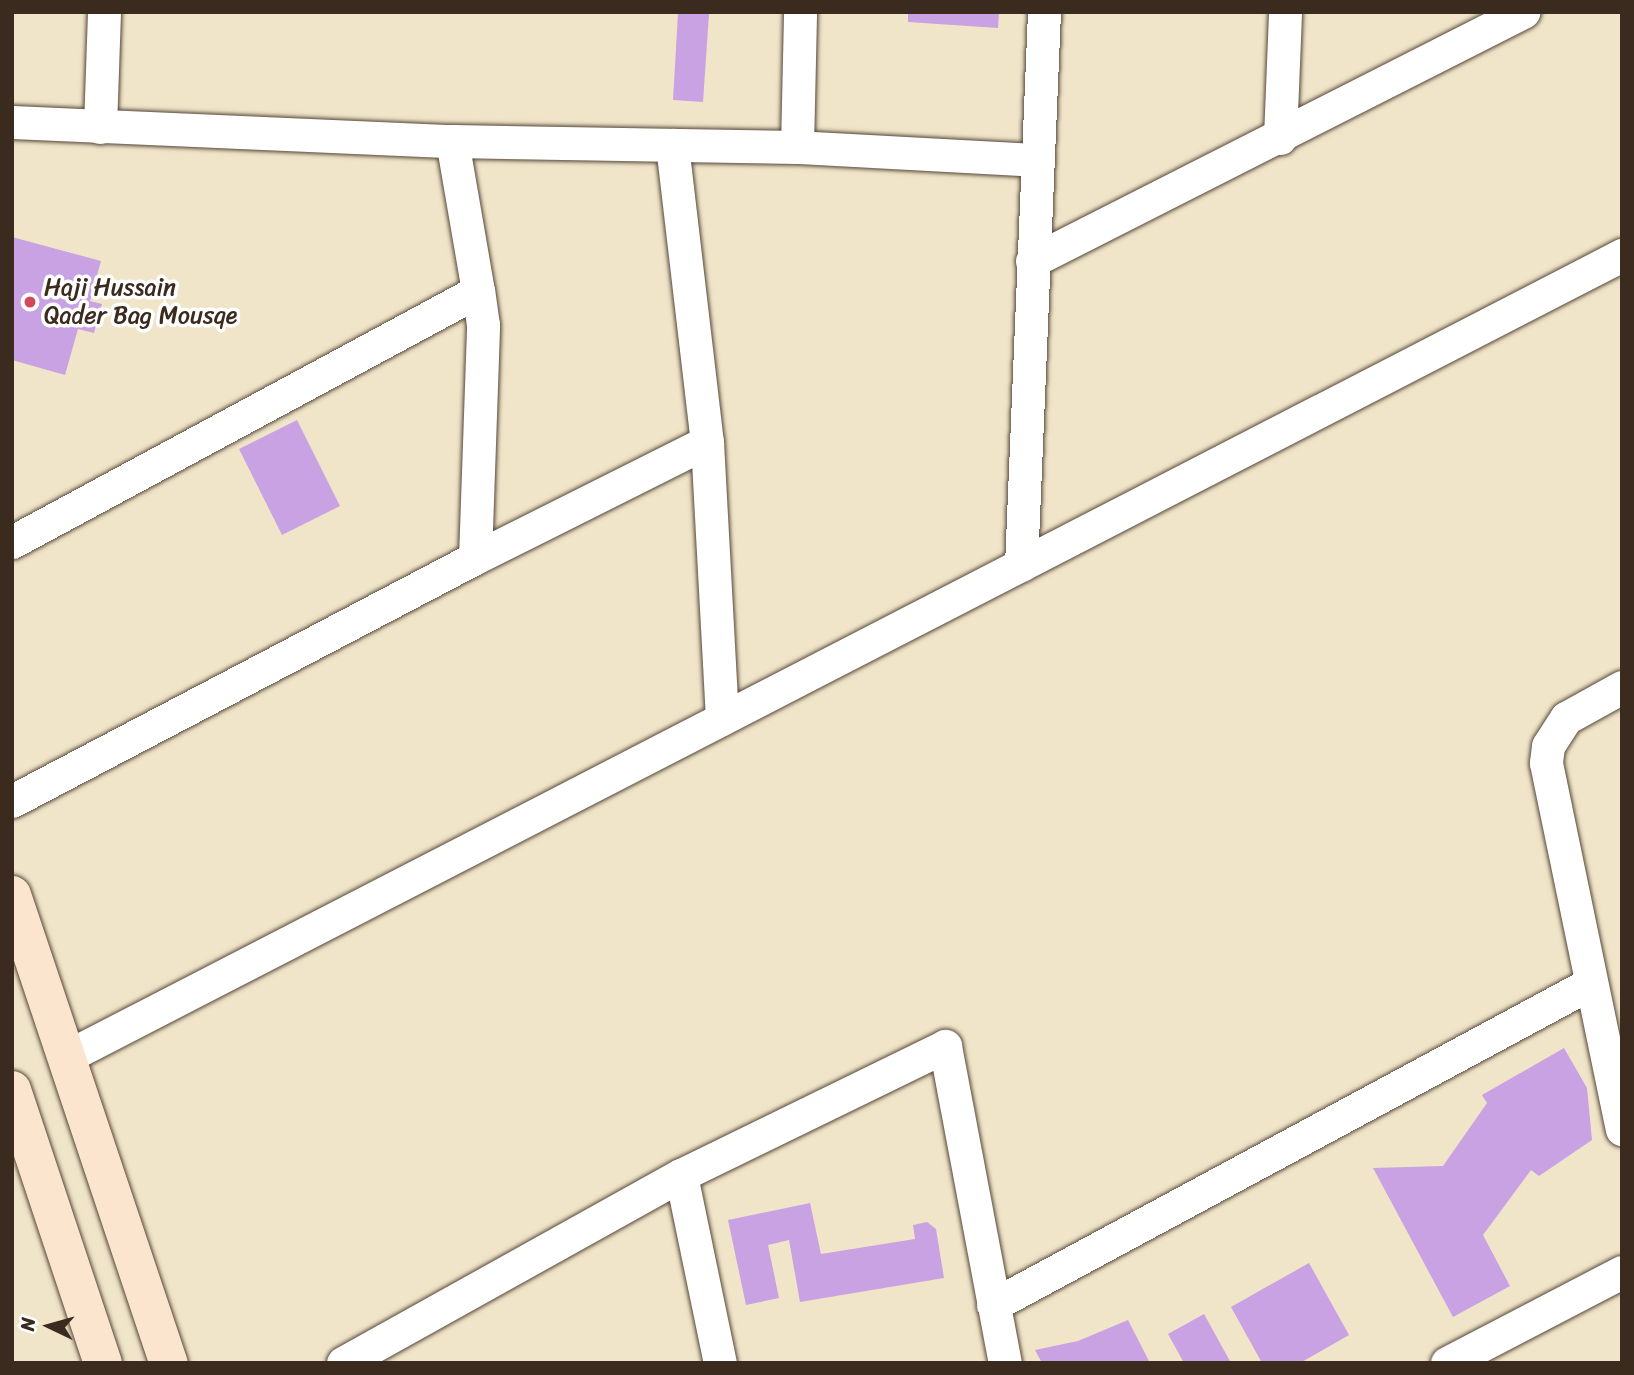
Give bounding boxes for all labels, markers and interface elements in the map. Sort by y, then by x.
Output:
place label: Haji Hussain Qader Bag Mousqe [44,274,237,330]
marker: Haji Hussain Qader Bag Mousqe [22,294,38,310]
north arrow [14,1291,84,1361]
text: N [11,1316,45,1332]

